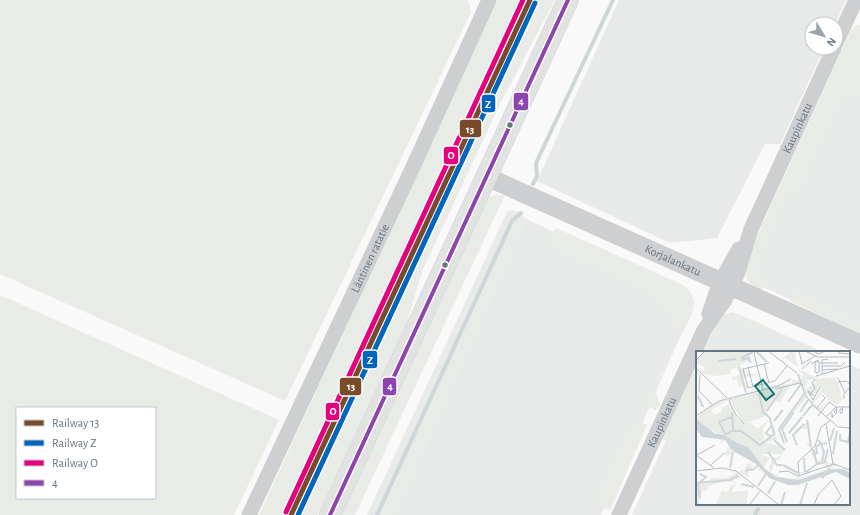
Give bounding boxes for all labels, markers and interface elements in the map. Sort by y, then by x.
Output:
north arrow [804,16,844,56]
text: N [825,35,838,48]
line badge: 4 [513,92,529,111]
line badge: Z [481,94,496,113]
text: 4 [518,96,524,107]
text: Z [485,99,491,110]
street label: Kaupinkatu [781,101,814,155]
line badge: 13 [459,119,482,138]
unlabelled marker [505,120,515,130]
text: 13 [466,124,475,135]
line badge: O [443,146,459,165]
text: O [447,150,455,161]
street label: Läntinen ratatie [349,222,391,294]
street label: Korjalankatu [643,242,703,278]
unlabelled marker [440,260,450,270]
line badge: Z [362,350,378,369]
inset map [696,351,850,505]
text: Z [367,355,373,366]
line badge: 13 [339,377,362,396]
line badge: 4 [382,377,397,396]
text: 13 [347,381,356,392]
text: 4 [387,381,393,392]
street label: Kaupinkatu [645,395,678,449]
line badge: O [325,402,340,421]
text: O [329,406,337,417]
legend [16,407,156,499]
text: Railway 13 [52,417,99,430]
text: Railway Z [52,437,97,450]
text: Railway O [52,457,98,470]
text: 4 [52,477,58,489]

